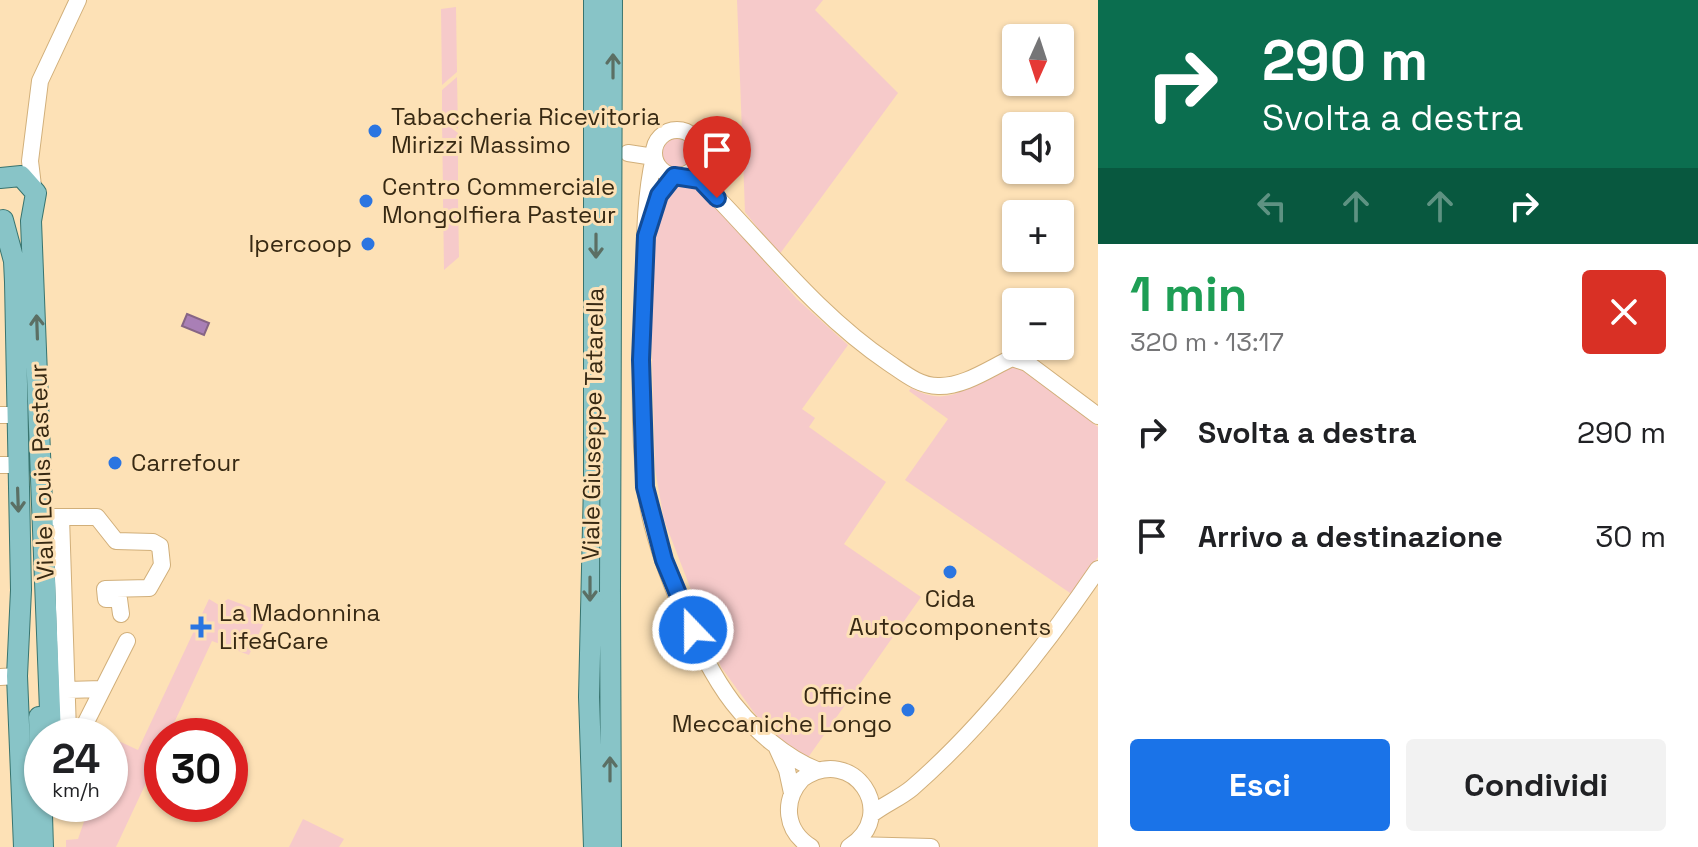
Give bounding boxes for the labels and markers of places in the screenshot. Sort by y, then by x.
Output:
place label: Tabaccheria Ricevitoria Mirizzi Massimo [391,101,661,160]
pin [683,116,751,198]
marker: Tabaccheria Ricevitoria Mirizzi Massimo [366,122,384,140]
place label: Centro Commerciale Mongolfiera Pasteur [382,171,616,230]
marker: Centro Commerciale Mongolfiera Pasteur [357,192,375,210]
place label: Ipercoop [248,228,352,259]
marker: Ipercoop [359,235,377,253]
place label: Carrefour [131,447,240,478]
marker: Carrefour [106,454,124,472]
marker: Cida Autocomponents [941,563,959,581]
place label: Cida Autocomponents [849,583,1051,642]
place label: La Madonnina Life&Care [219,597,381,656]
marker: La Madonnina Life&Care [190,616,212,638]
place label: Officine Meccaniche Longo [672,680,892,739]
marker: Officine Meccaniche Longo [899,701,917,719]

